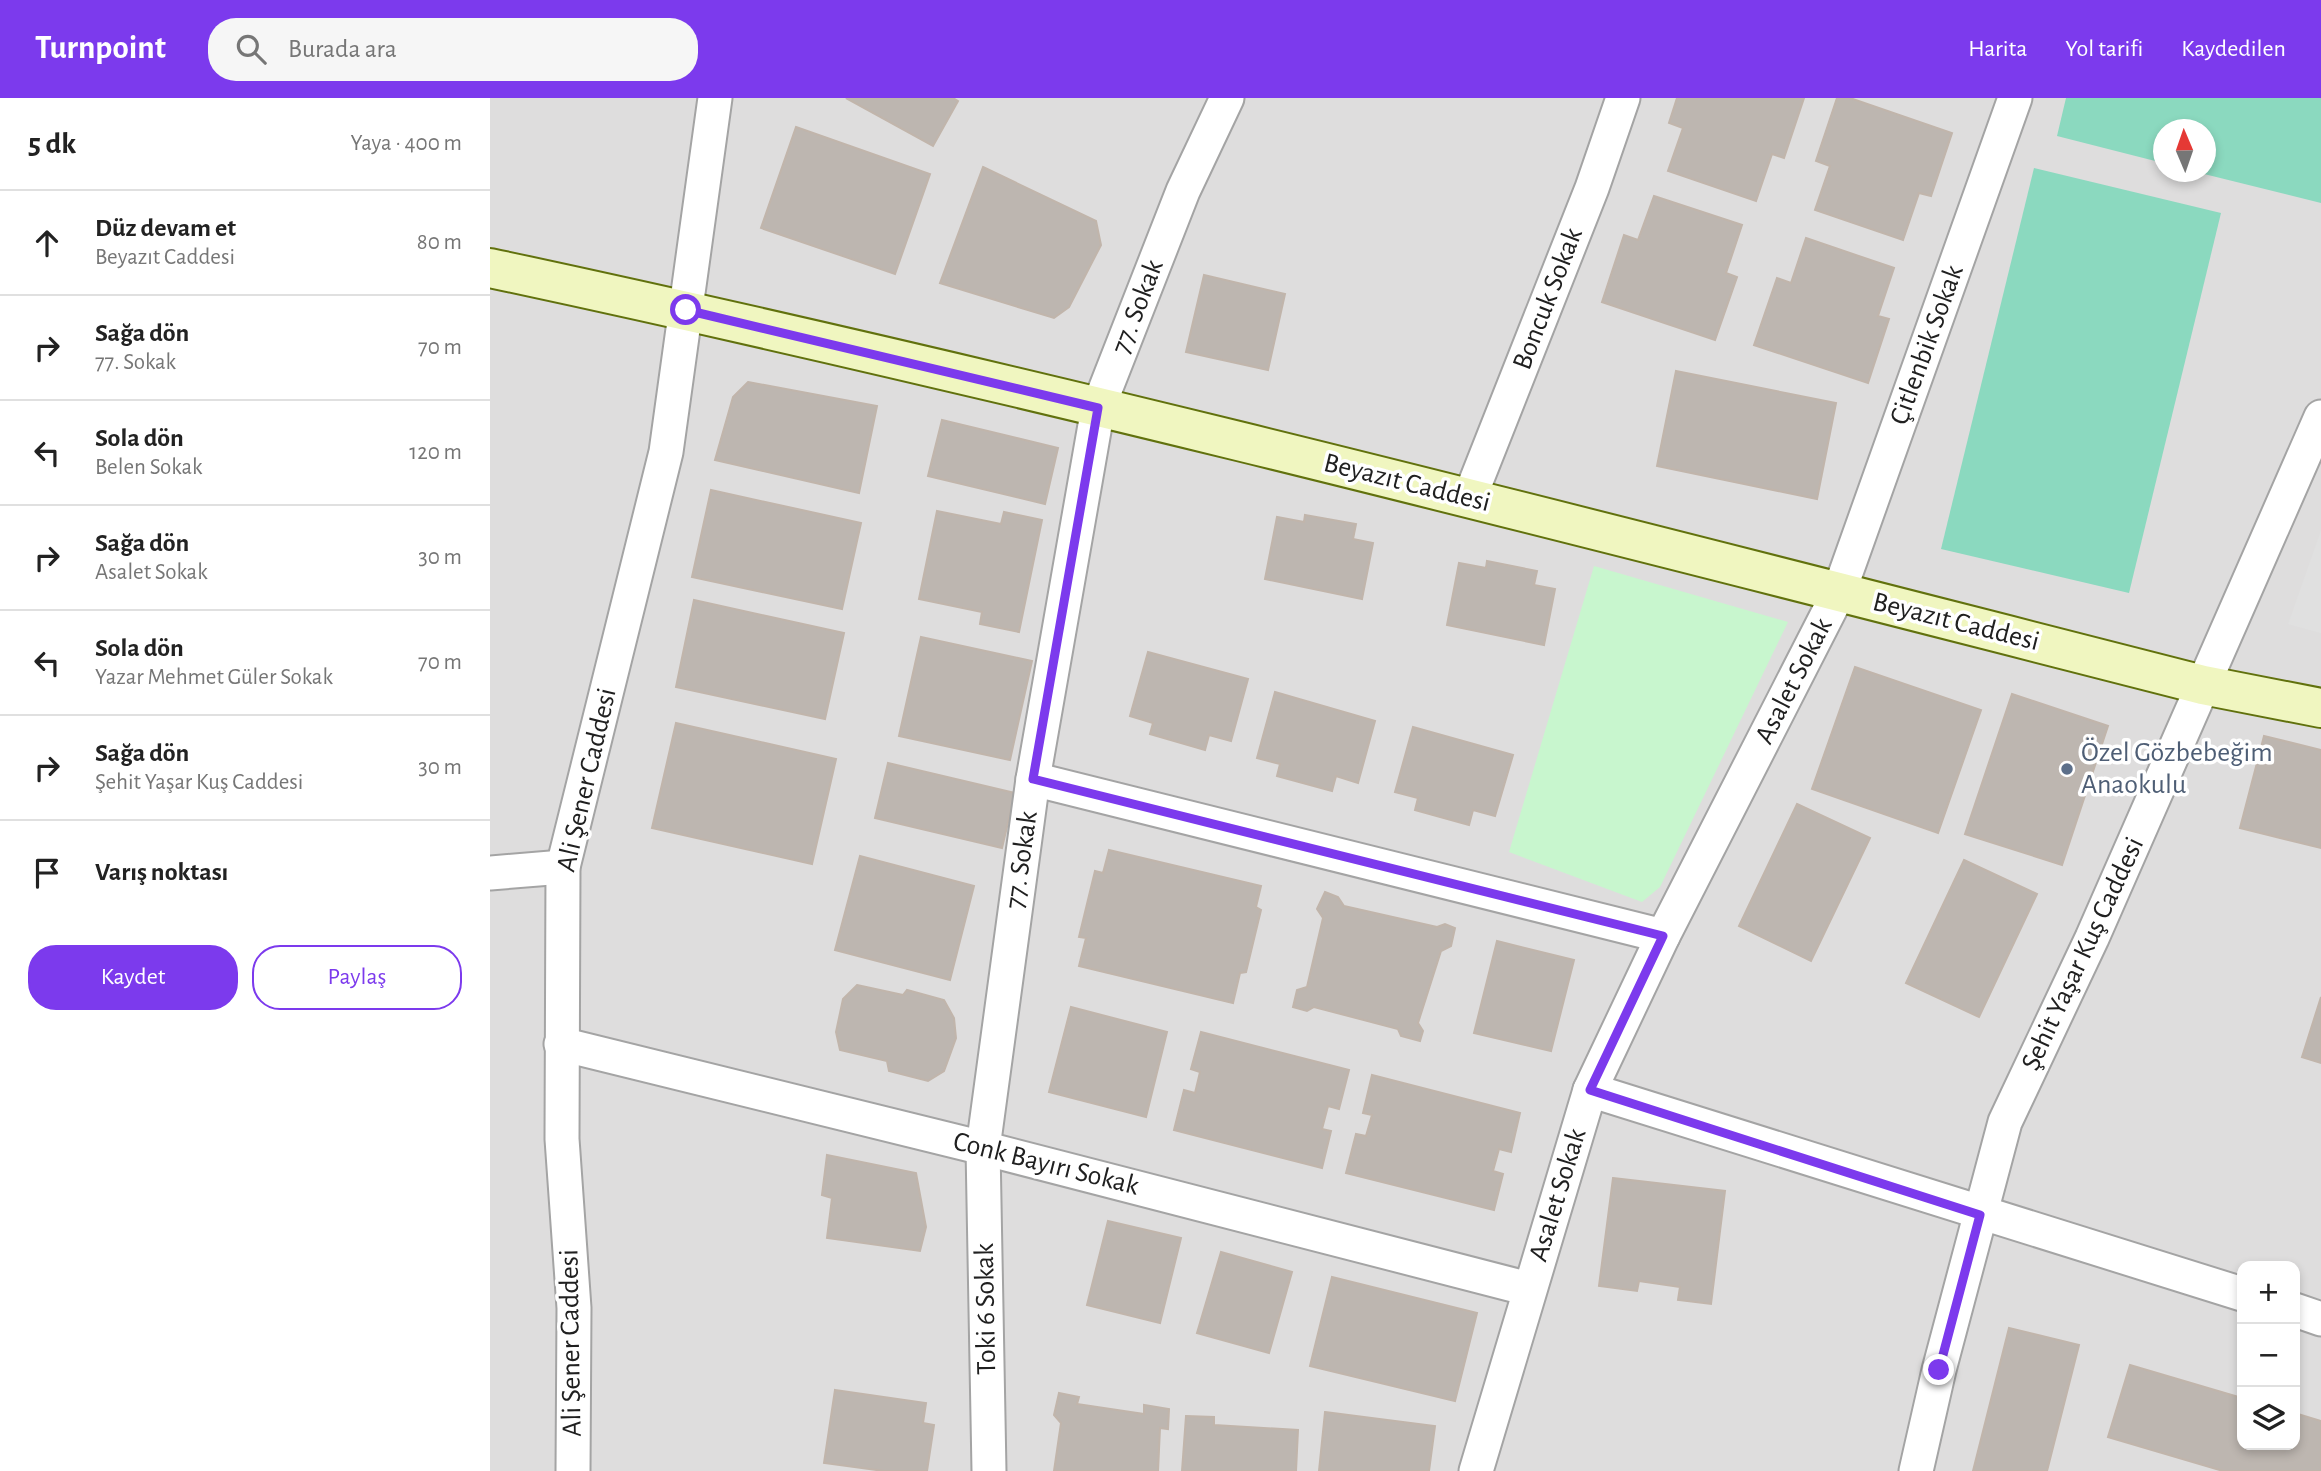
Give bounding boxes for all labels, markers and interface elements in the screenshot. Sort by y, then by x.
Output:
search box [208,18,698,81]
icon: search [232,30,270,68]
text: Turnpoint [35,32,166,65]
text: Burada ara [288,36,397,62]
text: Harita [1968,37,2027,61]
text: Yol tarifi [2065,37,2143,61]
text: Kaydedilen [2181,37,2286,61]
north arrow [2153,119,2216,182]
text: 5 dk [28,129,76,159]
text: Yaya · 400 m [351,132,462,155]
text: Düz devam et [95,215,236,241]
icon: ahead [28,224,66,262]
street label: Boncuk Sokak [1508,224,1588,374]
text: 80 m [417,231,462,254]
text: Beyazıt Caddesi [95,246,235,269]
street label: 77. Sokak [1107,256,1169,358]
street label: Çitlenbik Sokak [1885,261,1969,428]
route start [670,294,701,325]
text: Sağa dön [95,320,189,346]
icon: right [28,329,66,367]
text: 70 m [418,336,462,359]
text: 77. Sokak [95,351,176,374]
text: Sola dön [95,425,184,451]
icon: left [28,434,66,472]
text: 120 m [409,441,462,464]
street label: Beyazıt Caddesi [1321,449,1493,517]
text: Belen Sokak [95,456,203,479]
text: Sağa dön [95,530,189,556]
icon: right [28,539,66,577]
text: 30 m [418,546,462,569]
text: Asalet Sokak [95,561,208,584]
street label: Beyazıt Caddesi [1870,588,2042,656]
street label: Asalet Sokak [1750,613,1838,748]
text: Sola dön [95,635,184,661]
icon: left [28,644,66,682]
text: 70 m [418,651,462,674]
text: Yazar Mehmet Güler Sokak [95,666,333,689]
street label: Ali Şener Caddesi [552,685,622,875]
place label: Özel Gözbebeğim Anaokulu [2081,737,2273,799]
text: Sağa dön [95,740,189,766]
icon: right [28,749,66,787]
text: 30 m [418,756,462,779]
marker: Özel Gözbebeğim Anaokulu [2059,761,2075,777]
text: Şehit Yaşar Kuş Caddesi [95,771,303,794]
street label: 77. Sokak [1001,809,1043,911]
street label: Şehit Yaşar Kuş Caddesi [2017,833,2149,1075]
icon: arrive [28,854,66,892]
text: Varış noktası [95,859,228,885]
button: Kaydet [28,945,238,1010]
button: Paylaş [252,945,462,1010]
street label: Asalet Sokak [1525,1125,1592,1265]
street label: Conk Bayırı Sokak [950,1127,1142,1201]
street label: Toki 6 Sokak [971,1243,1001,1375]
street label: Ali Şener Caddesi [555,1249,587,1437]
map controls [2237,1261,2300,1450]
button: + [2237,1261,2300,1324]
button: − [2237,1324,2300,1387]
route end [1923,1354,1954,1385]
button: layers [2237,1387,2300,1450]

